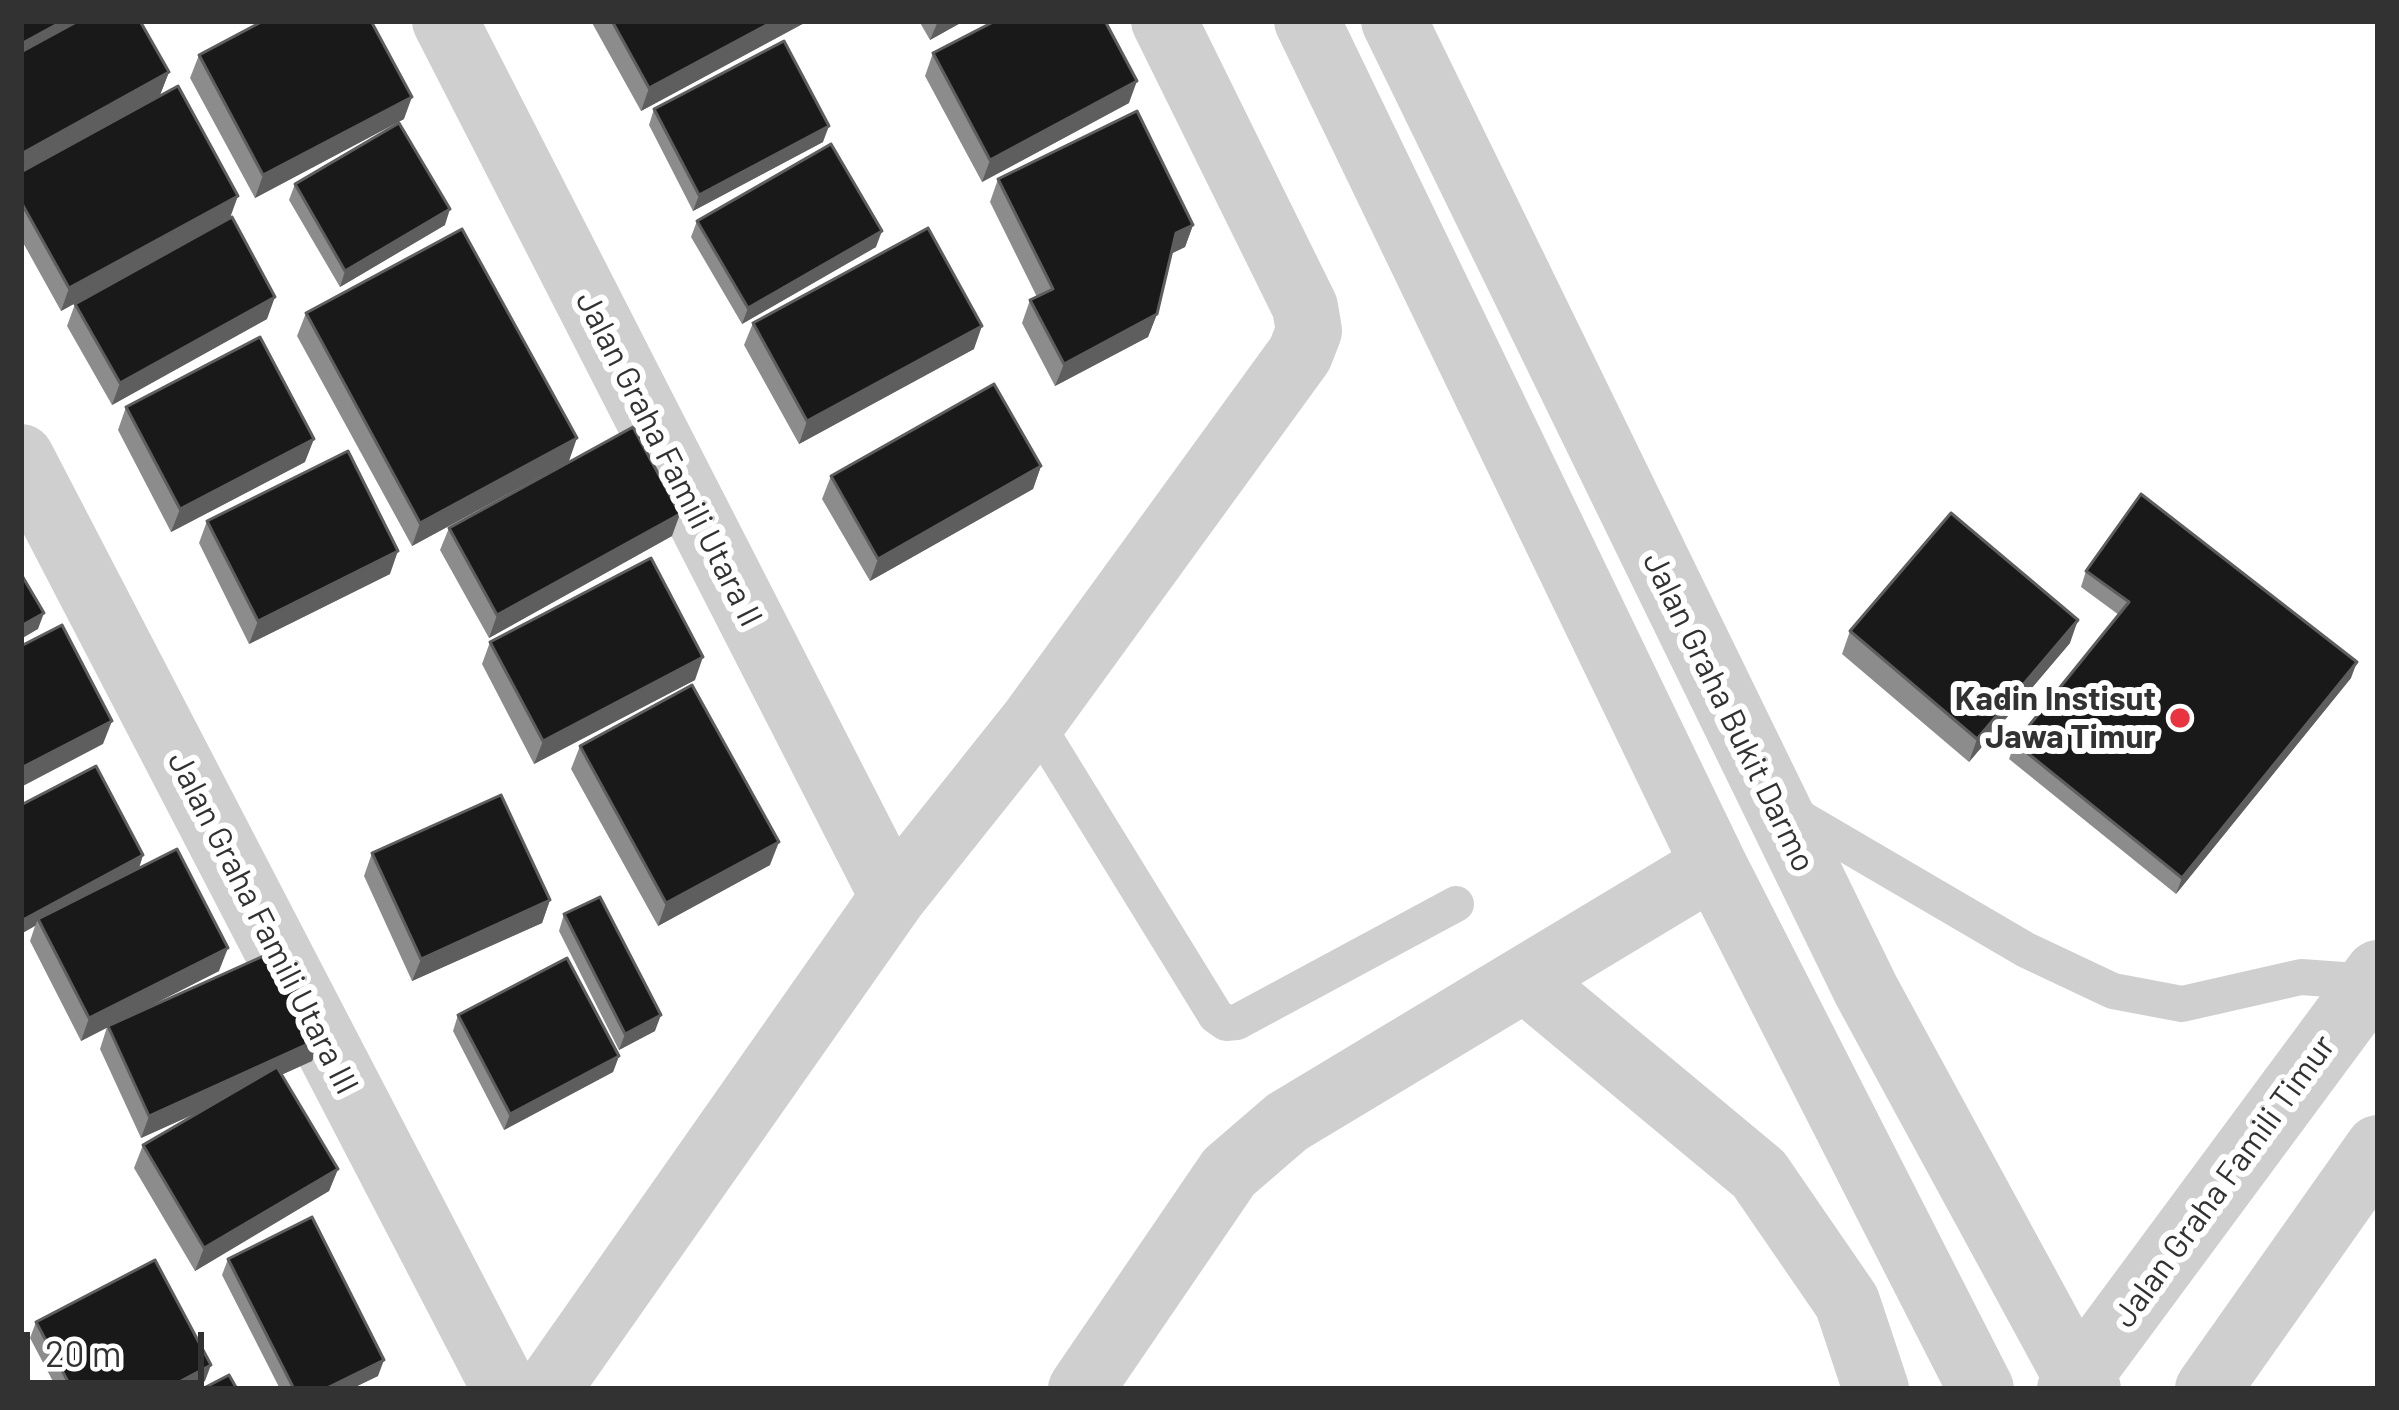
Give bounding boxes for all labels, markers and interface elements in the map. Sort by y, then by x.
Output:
street label: Jalan Graha Famili Utara II [567,285,771,633]
street label: Jalan Graha Bukit Darmo [1634,546,1824,878]
place label: Kadin Instisut Jawa Timur [1955,679,2156,757]
marker: Kadin Instisut Jawa Timur [2167,705,2193,731]
street label: Jalan Graha Famili Utara III [159,745,367,1101]
street label: Jalan Graha Famili Timur [2105,1027,2343,1335]
scale bar [30,1308,210,1382]
text: 20 m [45,1331,122,1374]

